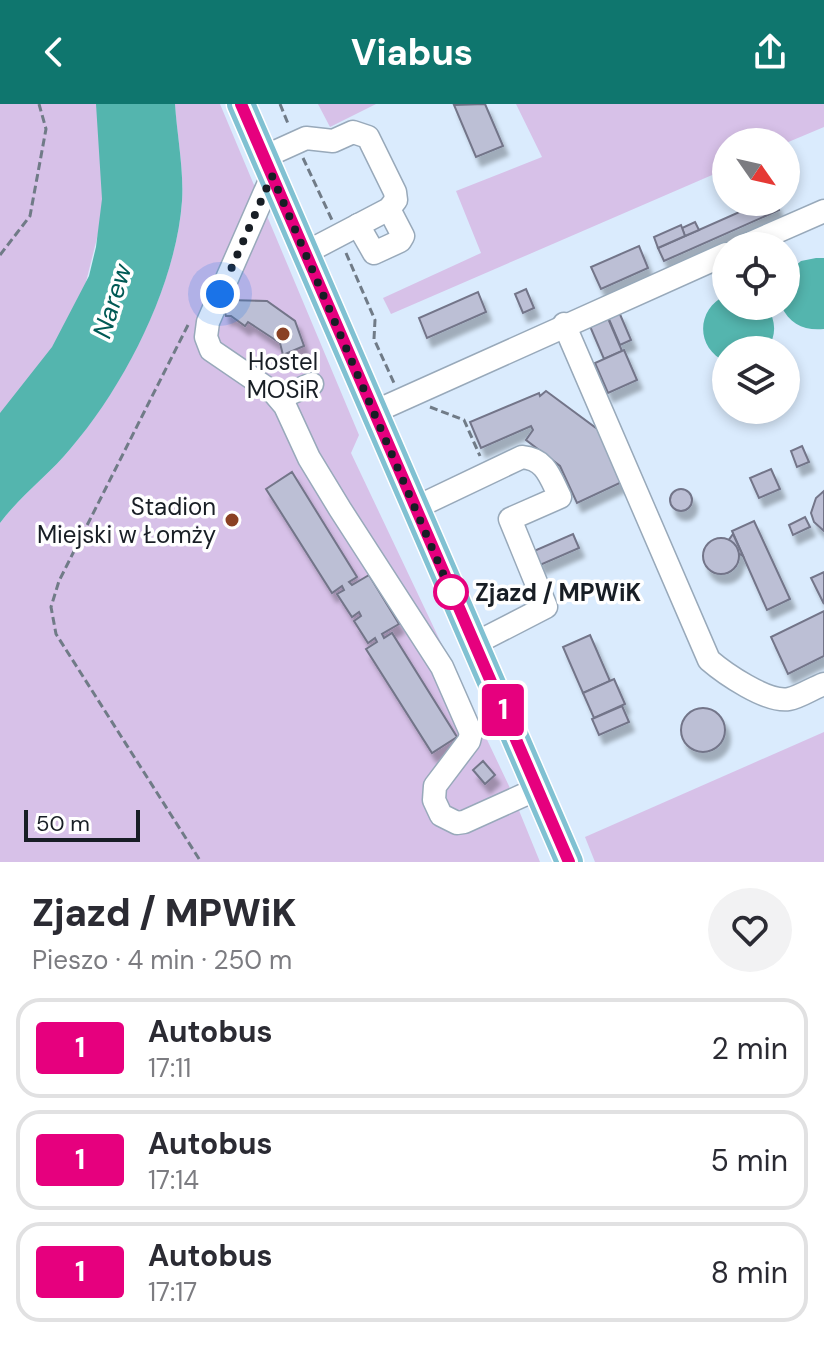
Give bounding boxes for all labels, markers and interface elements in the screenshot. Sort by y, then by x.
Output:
text: Viabus [351,29,473,76]
icon: back [32,30,76,74]
icon: share [748,30,792,74]
north arrow [712,128,800,216]
map controls [712,128,800,424]
button: locate [712,232,800,320]
water label: Narew [85,259,140,342]
your location [200,274,240,314]
marker: Hostel MOSiR [274,325,292,343]
button: layers [712,336,800,424]
place label: Hostel MOSiR [247,346,319,405]
place label: Stadion Miejski w Łomży [37,491,216,550]
marker: Stadion Miejski w Łomży [223,511,241,529]
marker: Zjazd / MPWiK [434,575,468,609]
place label: Zjazd / MPWiK [475,577,642,608]
line badge: 1 [477,684,529,736]
text: 1 [498,691,508,728]
scale bar [24,806,140,842]
text: 50 m [36,809,90,838]
text: Zjazd / MPWiK [32,888,296,938]
button: heart [708,888,792,972]
text: Pieszo · 4 min · 250 m [32,943,292,977]
text: Autobus [148,1012,272,1051]
text: 1 [75,1029,85,1066]
text: 2 min [712,1029,788,1068]
text: 17:11 [148,1051,191,1085]
text: Autobus [148,1124,272,1163]
text: 1 [75,1141,85,1178]
text: 5 min [711,1141,788,1180]
text: 17:14 [148,1163,199,1197]
text: Autobus [148,1236,272,1275]
text: 1 [75,1253,85,1290]
text: 8 min [711,1253,788,1292]
text: 17:17 [148,1275,197,1309]

